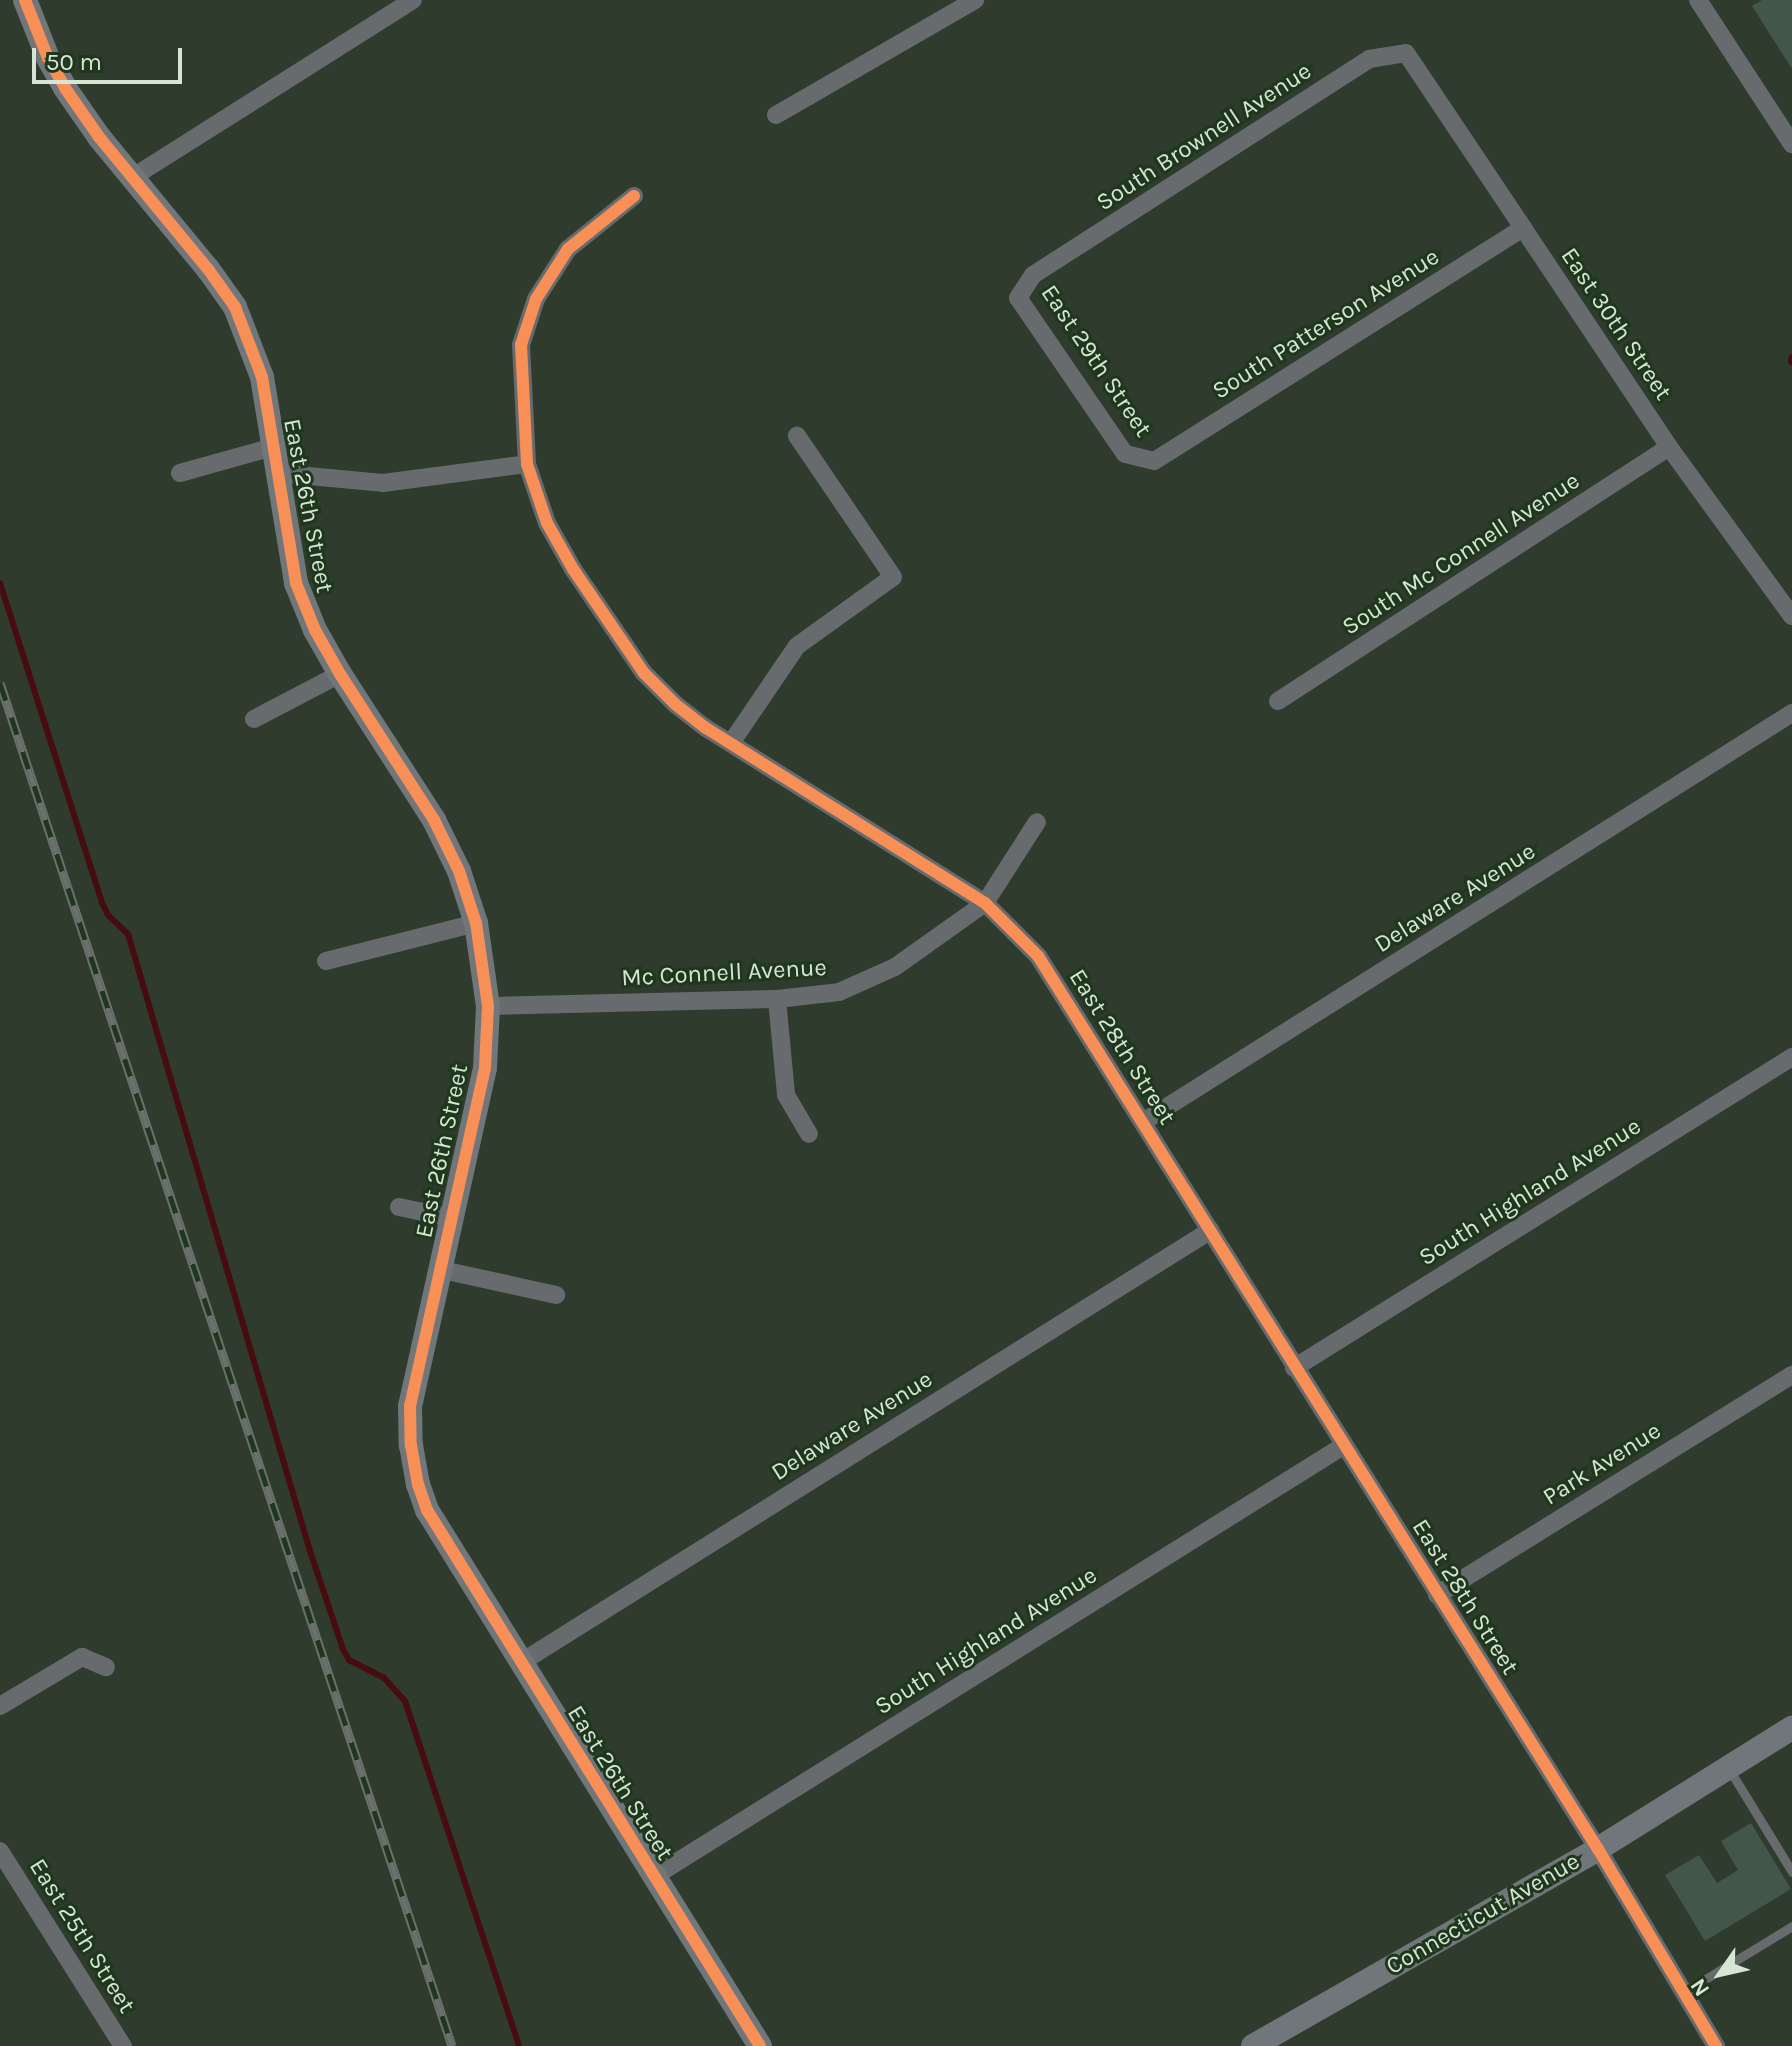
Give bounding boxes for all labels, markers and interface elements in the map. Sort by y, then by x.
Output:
scale bar [36,32,186,82]
text: 50 m [46,48,102,76]
street label: South Brownell Avenue [1091,57,1317,217]
street label: South Patterson Avenue [1207,242,1445,406]
street label: East 30th Street [1554,242,1678,406]
street label: East 29th Street [1035,280,1157,442]
street label: East 26th Street [277,416,339,596]
street label: South Mc Connell Avenue [1337,466,1585,642]
street label: Delaware Avenue [1369,837,1541,959]
street label: Mc Connell Avenue [621,953,827,993]
street label: East 28th Street [1063,964,1181,1130]
street label: East 26th Street [410,1062,474,1240]
street label: South Highland Avenue [1414,1112,1646,1272]
street label: Delaware Avenue [766,1365,938,1487]
street label: Park Avenue [1538,1416,1666,1512]
street label: East 28th Street [1406,1514,1524,1680]
street label: South Highland Avenue [870,1561,1102,1721]
street label: East 26th Street [561,1700,679,1866]
street label: Connecticut Avenue [1381,1847,1585,1981]
street label: East 25th Street [23,1853,141,2019]
north arrow [1680,1934,1760,2014]
text: N [1685,1974,1715,2001]

